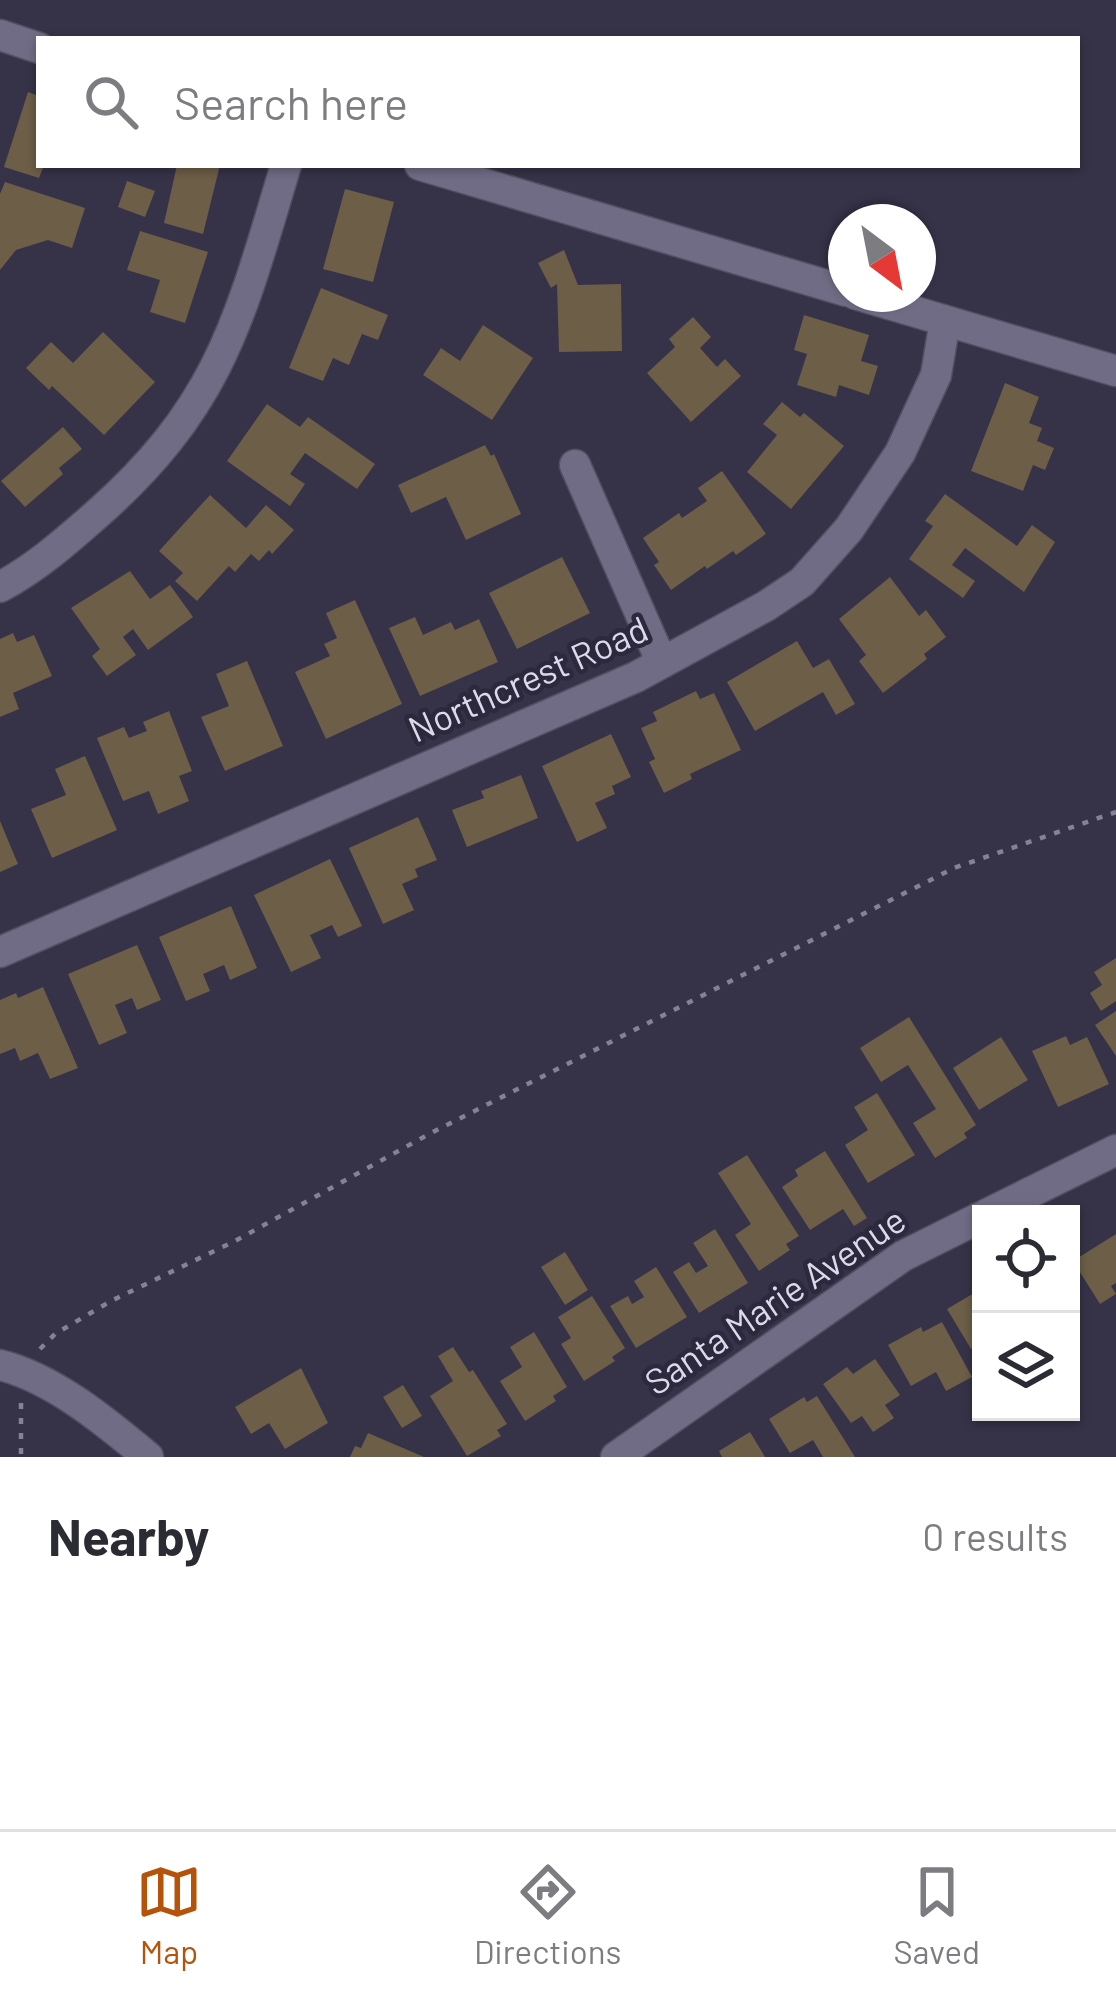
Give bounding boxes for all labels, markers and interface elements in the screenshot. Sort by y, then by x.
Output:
search box [36,36,1080,168]
icon: search [78,69,144,135]
text: Search here [174,75,408,129]
north arrow [828,204,936,312]
street label: Northcrest Road [401,606,654,750]
street label: Santa Marie Avenue [636,1197,912,1403]
map controls [972,1205,1080,1421]
button: locate [972,1205,1080,1313]
button: layers [972,1313,1080,1421]
text: Nearby [48,1505,209,1566]
text: 0 results [922,1512,1068,1559]
tab: Map [136,1859,202,1971]
tab: Directions [474,1859,621,1971]
tab: Saved [893,1859,980,1971]

